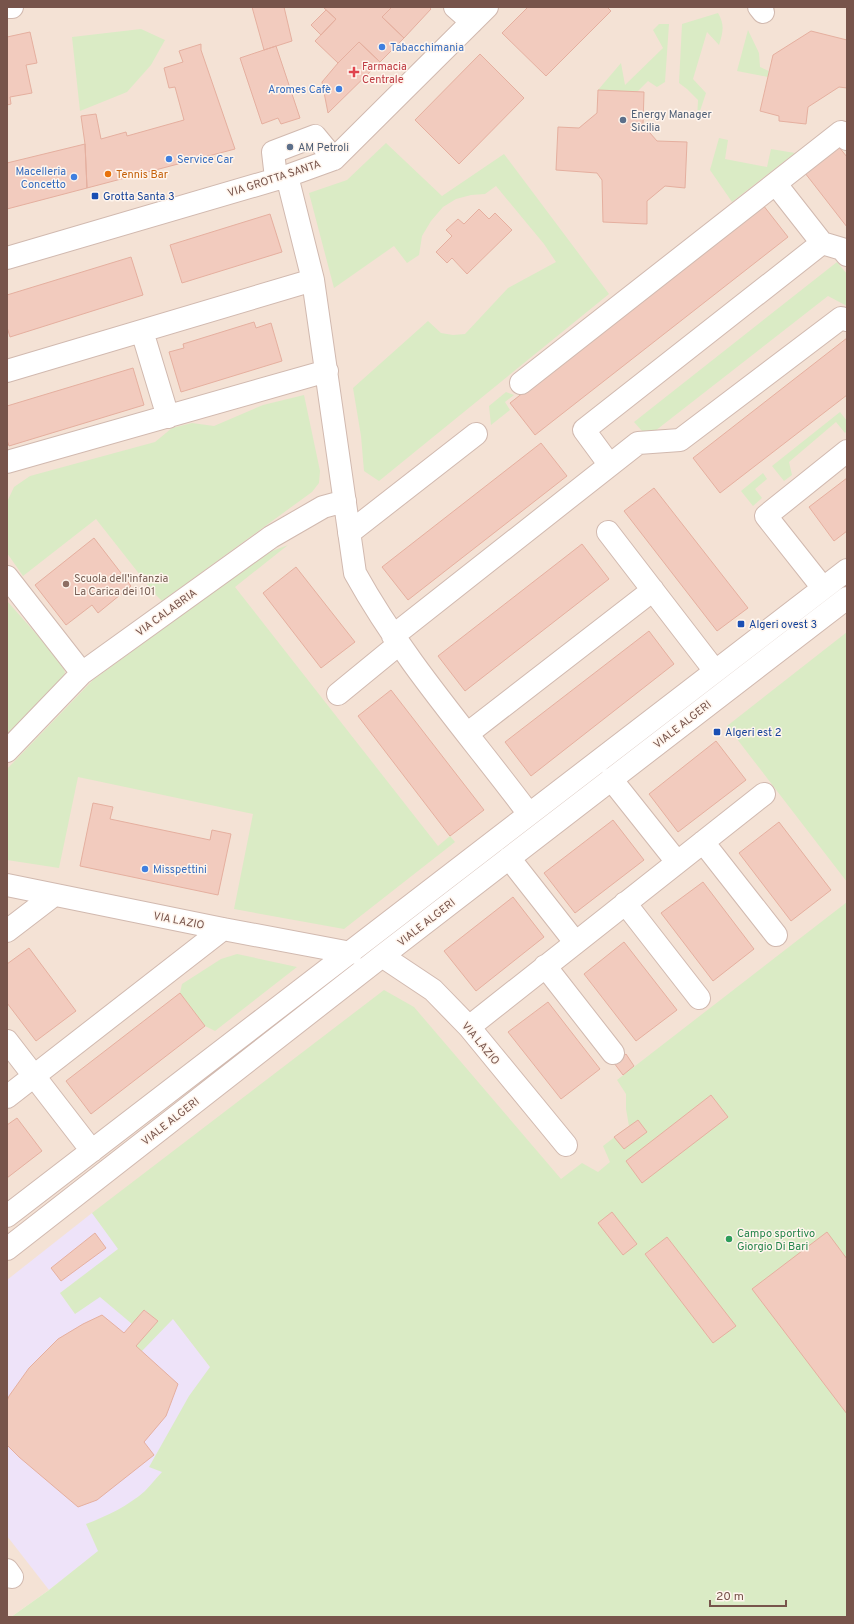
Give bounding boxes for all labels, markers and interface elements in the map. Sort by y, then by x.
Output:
place label: Tabacchimania [390,41,464,55]
marker: Tabacchimania [377,42,387,52]
place label: Farmacia Centrale [362,60,407,87]
marker: Farmacia Centrale [349,67,359,77]
place label: Aromes Cafè [268,83,331,97]
marker: Aromes Cafè [334,84,344,94]
place label: Energy Manager Sicilia [631,108,712,135]
marker: Energy Manager Sicilia [618,115,628,125]
place label: AM Petroli [298,141,349,155]
marker: AM Petroli [285,142,295,152]
place label: Service Car [177,153,234,167]
marker: Service Car [164,154,174,164]
street label: VIA GROTTA SANTA [226,157,323,201]
place label: Macelleria Concetto [15,165,66,192]
place label: Tennis Bar [116,168,169,182]
marker: Tennis Bar [103,169,113,179]
marker: Macelleria Concetto [69,172,79,182]
place label: Grotta Santa 3 [103,190,175,204]
marker: Grotta Santa 3 [90,191,100,201]
place label: Scuola dell'infanzia La Carica dei 101 [74,572,169,599]
marker: Scuola dell'infanzia La Carica dei 101 [61,579,71,589]
street label: VIA CALABRIA [133,586,200,640]
place label: Algeri ovest 3 [749,618,817,632]
marker: Algeri ovest 3 [736,619,746,629]
street label: VIALE ALGERI [651,698,714,752]
place label: Algeri est 2 [725,726,781,740]
marker: Algeri est 2 [712,727,722,737]
place label: Misspettini [153,863,207,877]
marker: Misspettini [140,864,150,874]
street label: VIALE ALGERI [395,896,458,950]
street label: VIA LAZIO [152,909,206,933]
street label: VIA LAZIO [458,1019,502,1068]
street label: VIALE ALGERI [139,1095,202,1149]
place label: Campo sportivo Giorgio Di Bari [737,1227,815,1254]
marker: Campo sportivo Giorgio Di Bari [724,1234,734,1244]
scale bar [710,1582,786,1608]
text: 20 m [716,1589,744,1605]

